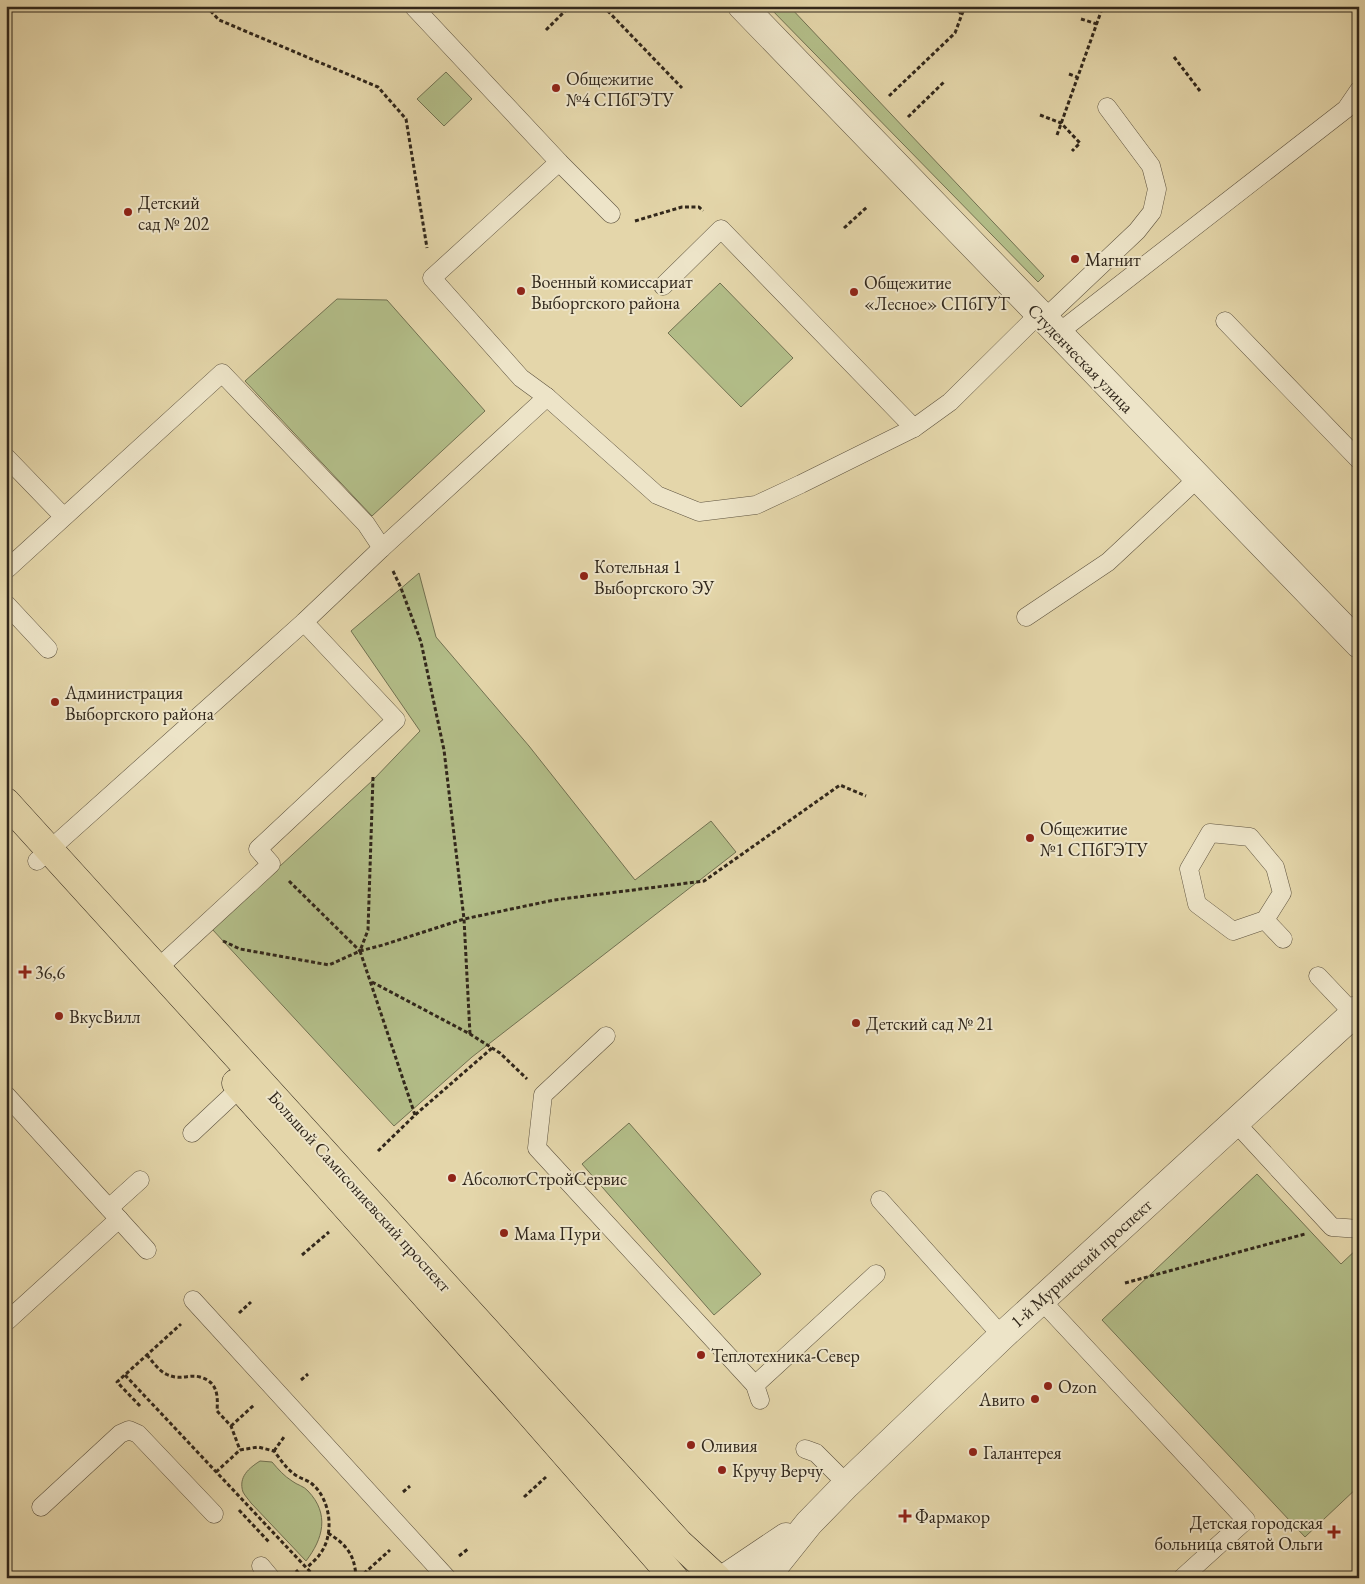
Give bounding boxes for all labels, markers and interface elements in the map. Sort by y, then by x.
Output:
place label: Общежитие №4 СПбГЭТУ [566,67,674,111]
marker: Общежитие №4 СПбГЭТУ [550,82,562,94]
place label: Детский сад № 202 [138,191,210,235]
marker: Детский сад № 202 [122,206,134,218]
place label: Магнит [1085,248,1141,271]
marker: Магнит [1069,253,1081,265]
place label: Военный комиссариат Выборгского района [531,270,693,314]
place label: Общежитие «Лесное» СПбГУТ [864,271,1011,315]
marker: Военный комиссариат Выборгского района [515,285,527,297]
marker: Общежитие «Лесное» СПбГУТ [848,286,860,298]
street label: Студенческая улица [1023,298,1140,418]
place label: Котельная 1 Выборгского ЭУ [594,555,715,599]
marker: Котельная 1 Выборгского ЭУ [578,570,590,582]
place label: Администрация Выборгского района [64,681,215,725]
marker: Администрация Выборгского района [49,696,61,708]
place label: Общежитие №1 СПбГЭТУ [1040,817,1148,861]
marker: Общежитие №1 СПбГЭТУ [1024,832,1036,844]
place label: 36,6 [35,961,65,984]
marker: 36,6 [19,966,31,978]
place label: ВкусВилл [69,1005,141,1028]
marker: ВкусВилл [53,1010,65,1022]
place label: Детский сад № 21 [866,1012,994,1035]
marker: Детский сад № 21 [850,1017,862,1029]
street label: Большой Сампсониевский проспект [263,1085,457,1297]
place label: АбсолютСтройСервис [461,1167,627,1190]
marker: АбсолютСтройСервис [446,1172,458,1184]
street label: 1-й Муринский проспект [1005,1193,1157,1333]
place label: Мама Пури [514,1222,601,1245]
marker: Мама Пури [498,1227,510,1239]
place label: Теплотехника-Север [711,1344,860,1367]
marker: Теплотехника-Север [695,1349,707,1361]
place label: Ozon [1058,1375,1097,1398]
marker: Ozon [1042,1380,1054,1392]
place label: Авито [978,1388,1025,1411]
marker: Авито [1029,1393,1041,1405]
place label: Оливия [701,1434,758,1457]
marker: Оливия [685,1439,697,1451]
place label: Галантерея [983,1441,1062,1464]
marker: Галантерея [967,1446,979,1458]
place label: Кручу Верчу [732,1459,823,1482]
marker: Кручу Верчу [716,1464,728,1476]
place label: Фармакор [915,1505,990,1528]
marker: Фармакор [899,1510,911,1522]
place label: Детская городская больница святой Ольги [1155,1511,1323,1555]
marker: Детская городская больница святой Ольги [1327,1525,1341,1539]

